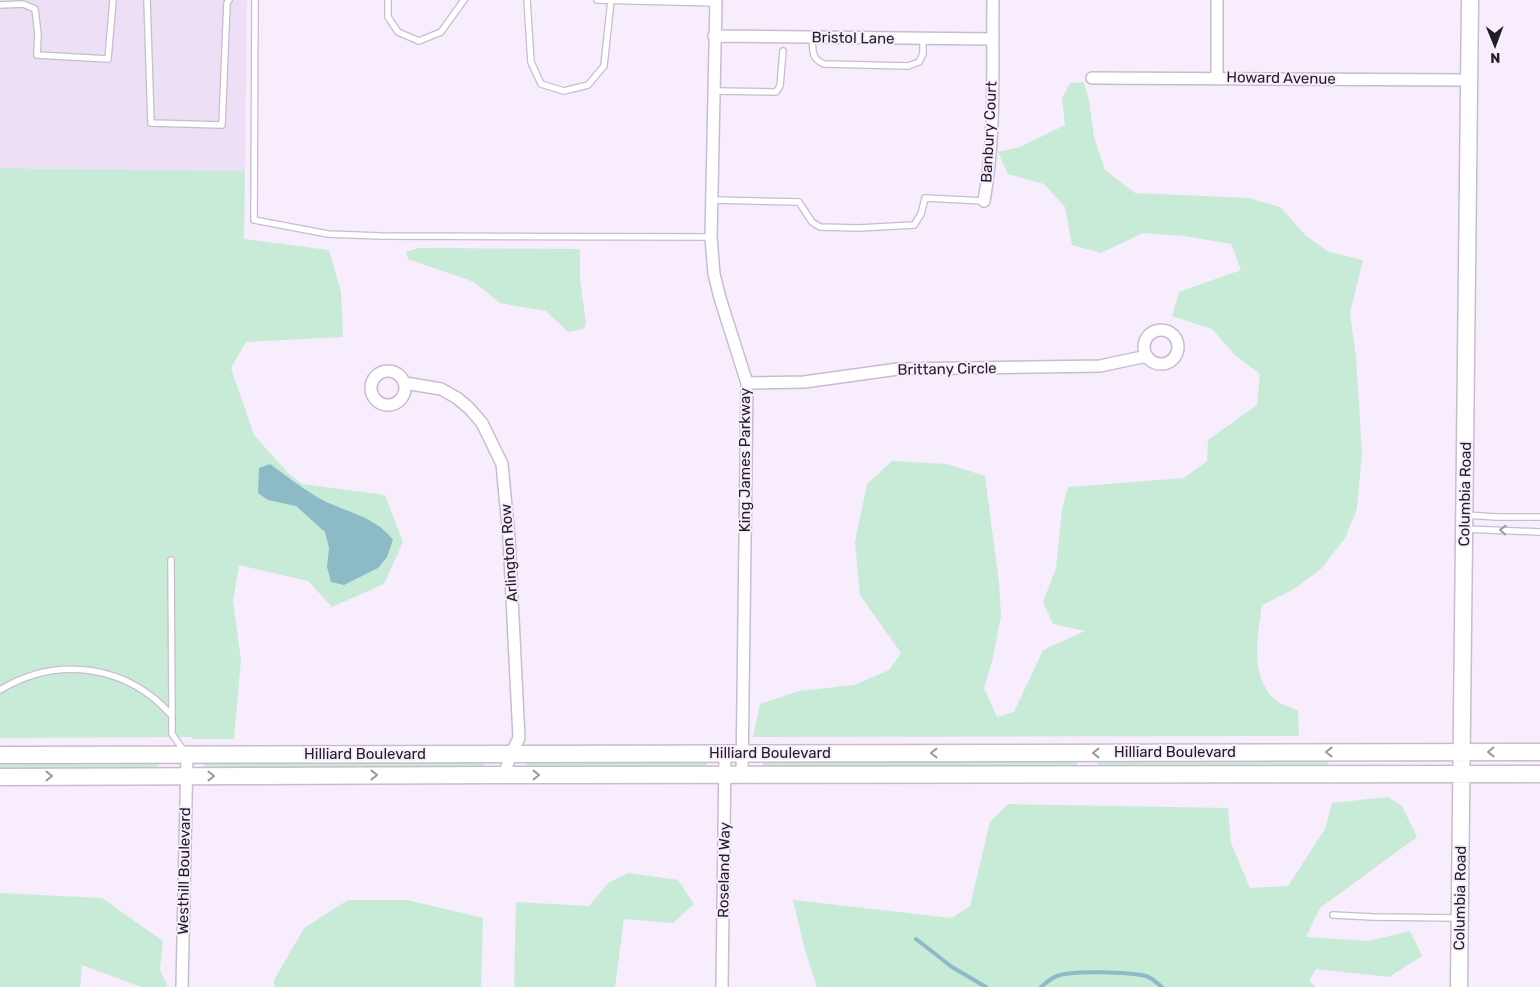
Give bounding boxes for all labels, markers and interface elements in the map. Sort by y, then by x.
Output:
north arrow [1470,20,1520,70]
street label: Bristol Lane [811,28,895,48]
text: N [1490,49,1500,66]
street label: Howard Avenue [1226,68,1336,88]
street label: Banbury Court [977,81,1001,183]
street label: Brittany Circle [897,359,997,379]
street label: King James Parkway [736,388,754,532]
street label: Columbia Road [1455,442,1475,546]
street label: Arlington Row [497,503,521,603]
one-way arrow [1498,525,1506,536]
street label: Hilliard Boulevard [1114,743,1236,761]
street label: Hilliard Boulevard [709,744,831,762]
street label: Hilliard Boulevard [304,745,426,763]
one-way arrow [1325,747,1332,757]
one-way arrow [1487,747,1495,757]
one-way arrow [930,748,938,758]
one-way arrow [1092,748,1100,758]
one-way arrow [370,770,378,780]
one-way arrow [532,770,540,780]
one-way arrow [45,771,53,781]
one-way arrow [208,771,215,781]
street label: Westhill Boulevard [174,807,194,935]
street label: Roseland Way [714,822,734,918]
street label: Columbia Road [1450,846,1470,950]

